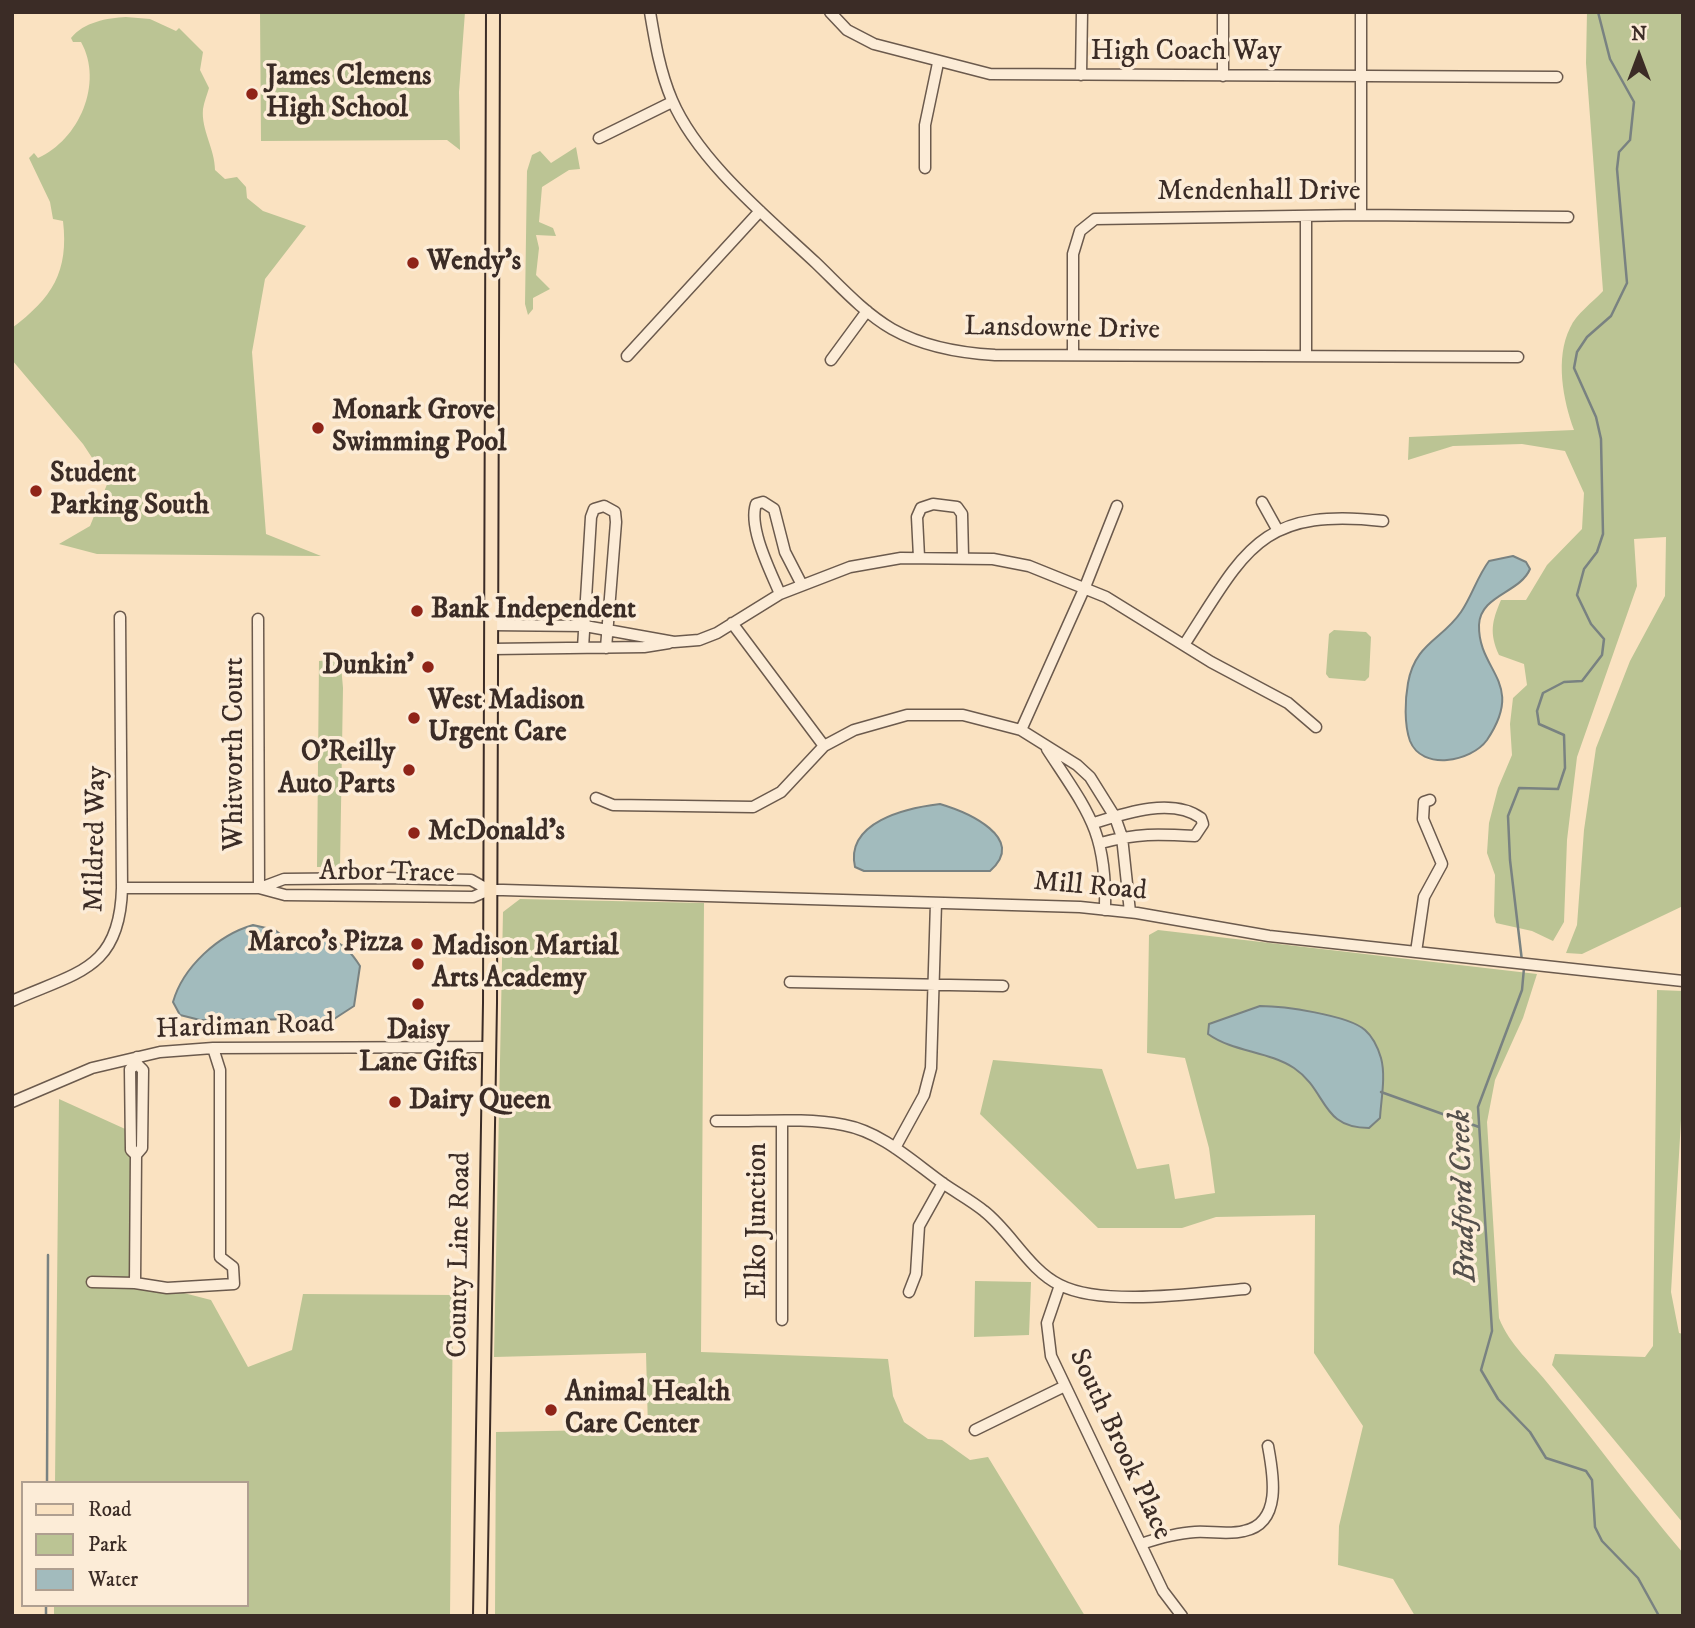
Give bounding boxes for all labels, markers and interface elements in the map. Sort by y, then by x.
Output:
north arrow [1604,21,1674,91]
text: N [1631,23,1647,46]
street label: High Coach Way [1091,36,1281,70]
place label: James Clemens High School [266,61,431,127]
marker: James Clemens High School [244,86,260,102]
street label: Mendenhall Drive [1157,176,1361,210]
place label: Wendy's [427,246,521,280]
marker: Wendy's [405,255,421,271]
street label: Lansdowne Drive [964,311,1160,349]
place label: Monark Grove Swimming Pool [332,395,506,461]
marker: Monark Grove Swimming Pool [310,420,326,436]
place label: Student Parking South [50,458,209,524]
marker: Student Parking South [28,483,44,499]
place label: Bank Independent [431,594,636,628]
marker: Bank Independent [409,603,425,619]
place label: Dunkin' [322,650,414,684]
street label: Whitworth Court [219,657,253,851]
marker: Dunkin' [420,659,436,675]
place label: West Madison Urgent Care [428,685,585,751]
marker: West Madison Urgent Care [406,710,422,726]
place label: O'Reilly Auto Parts [278,737,395,803]
marker: O'Reilly Auto Parts [401,762,417,778]
street label: Mildred Way [79,766,115,912]
place label: McDonald's [428,816,565,850]
marker: McDonald's [406,825,422,841]
street label: Arbor Trace [319,856,455,892]
street label: Mill Road [1032,866,1148,910]
place label: Marco's Pizza [248,927,403,961]
place label: Madison Martial Arts Academy [432,931,619,997]
marker: Marco's Pizza [409,936,425,952]
marker: Madison Martial Arts Academy [410,956,426,972]
marker: Daisy Lane Gifts [410,996,426,1012]
street label: Hardiman Road [155,1008,335,1048]
place label: Daisy Lane Gifts [359,1015,477,1081]
place label: Dairy Queen [409,1085,551,1119]
marker: Dairy Queen [387,1094,403,1110]
water label: Bradford Creek [1444,1109,1486,1283]
street label: Elko Junction [742,1143,776,1299]
street label: County Line Road [442,1152,480,1358]
street label: South Brook Place [1060,1344,1178,1546]
place label: Animal Health Care Center [565,1377,731,1443]
marker: Animal Health Care Center [543,1402,559,1418]
legend [21,1481,248,1607]
text: Road [88,1497,132,1523]
text: Park [88,1532,127,1558]
text: Water [88,1567,138,1593]

